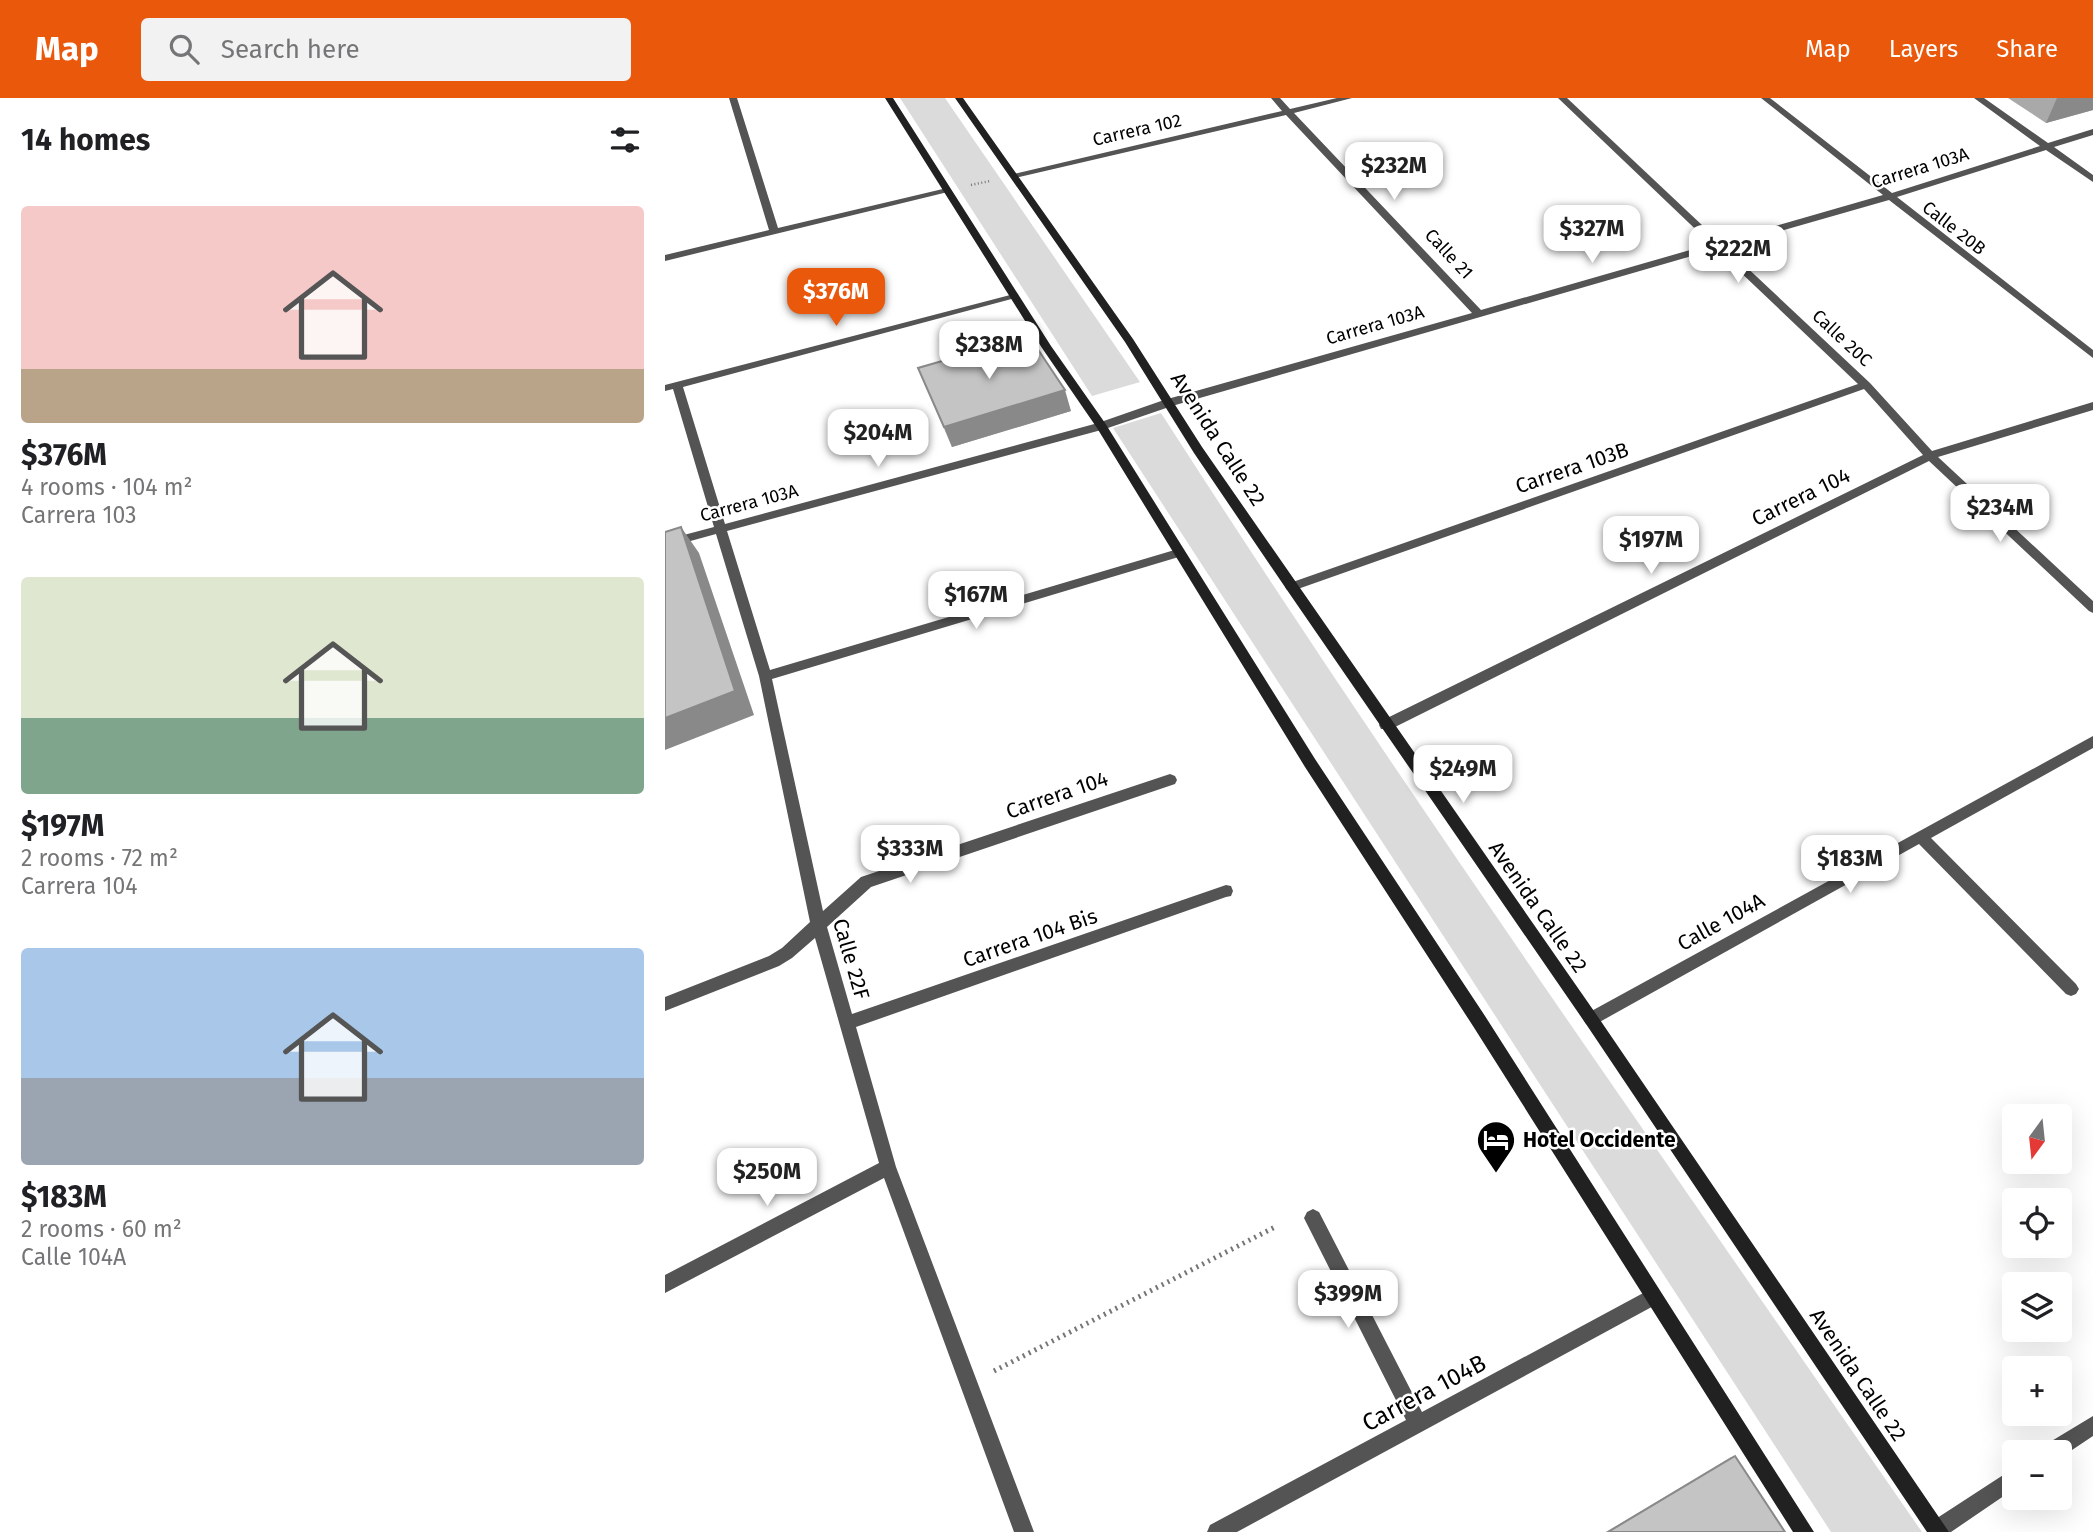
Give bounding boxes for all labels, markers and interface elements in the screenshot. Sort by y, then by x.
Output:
search box [141,18,631,81]
text: Map [35,29,99,69]
icon: search [165,30,203,68]
text: Search here [221,34,360,65]
text: Map [1805,35,1851,63]
text: Layers [1889,35,1958,63]
text: Share [1996,35,2058,63]
street label: Carrera 102 [1091,109,1184,151]
icon: filters [606,121,644,159]
text: 14 homes [21,122,150,158]
pin: $232M [1345,142,1443,202]
street label: Carrera 103A [1869,143,1972,193]
text: $232M [1361,151,1427,179]
street label: Calle 20B [1918,196,1990,260]
pin: $327M [1543,206,1641,265]
text: $327M [1560,214,1624,242]
street label: Calle 21 [1420,224,1478,284]
pin: $222M [1689,226,1787,285]
text: $222M [1705,234,1771,262]
icon: home [270,252,396,378]
pin: $376M [787,268,885,328]
text: $376M [803,277,869,305]
street label: Carrera 103A [1324,300,1427,349]
street label: Calle 20C [1808,305,1876,371]
pin: $238M [940,322,1038,381]
text: $238M [955,330,1023,358]
street label: Avenida Calle 22 [1165,367,1271,511]
pin: $204M [829,410,927,469]
text: $204M [844,418,912,446]
street label: Carrera 103B [1512,436,1632,500]
text: $376M [21,437,107,473]
street label: Carrera 104 [1748,462,1854,532]
text: 4 rooms · 104 m² [21,473,192,501]
street label: Carrera 103A [698,479,801,527]
pin: $234M [1951,484,2049,544]
text: $234M [1966,493,2034,521]
text: Carrera 103 [21,501,136,529]
pin: $197M [1602,517,1700,576]
text: $197M [1619,525,1683,553]
pin: $167M [927,572,1025,631]
text: $167M [944,580,1008,608]
icon: home [270,623,396,749]
pin: $249M [1414,746,1512,805]
text: $249M [1429,754,1497,782]
street label: Carrera 104 [1002,765,1112,825]
text: $197M [21,808,104,844]
pin: $333M [861,826,959,885]
text: $333M [877,834,943,862]
street label: Avenida Calle 22 [1483,836,1593,978]
pin: $183M [1801,836,1899,895]
text: 2 rooms · 72 m² [21,844,178,872]
text: $183M [1817,844,1883,872]
text: Carrera 104 [21,872,137,900]
street label: Calle 104A [1673,887,1769,957]
street label: Carrera 104 Bis [959,903,1101,973]
street label: Calle 22F [827,915,875,1003]
icon: home [270,994,396,1120]
north arrow [2002,1104,2072,1174]
map controls [2002,1104,2072,1510]
hotel icon: Hotel Occidente [1475,1119,1517,1174]
place label: Hotel Occidente [1523,1127,1676,1153]
pin: $250M [718,1148,816,1208]
text: $250M [733,1157,801,1185]
text: $183M [21,1179,107,1215]
button: locate [2002,1188,2072,1258]
text: 2 rooms · 60 m² [21,1215,182,1243]
text: Calle 104A [21,1243,126,1271]
pin: $399M [1299,1270,1397,1330]
button: layers [2002,1272,2072,1342]
text: $399M [1314,1279,1382,1307]
street label: Avenida Calle 22 [1804,1304,1912,1446]
street label: Carrera 104B [1357,1349,1491,1437]
button: + [2002,1356,2072,1426]
button: − [2002,1440,2072,1510]

